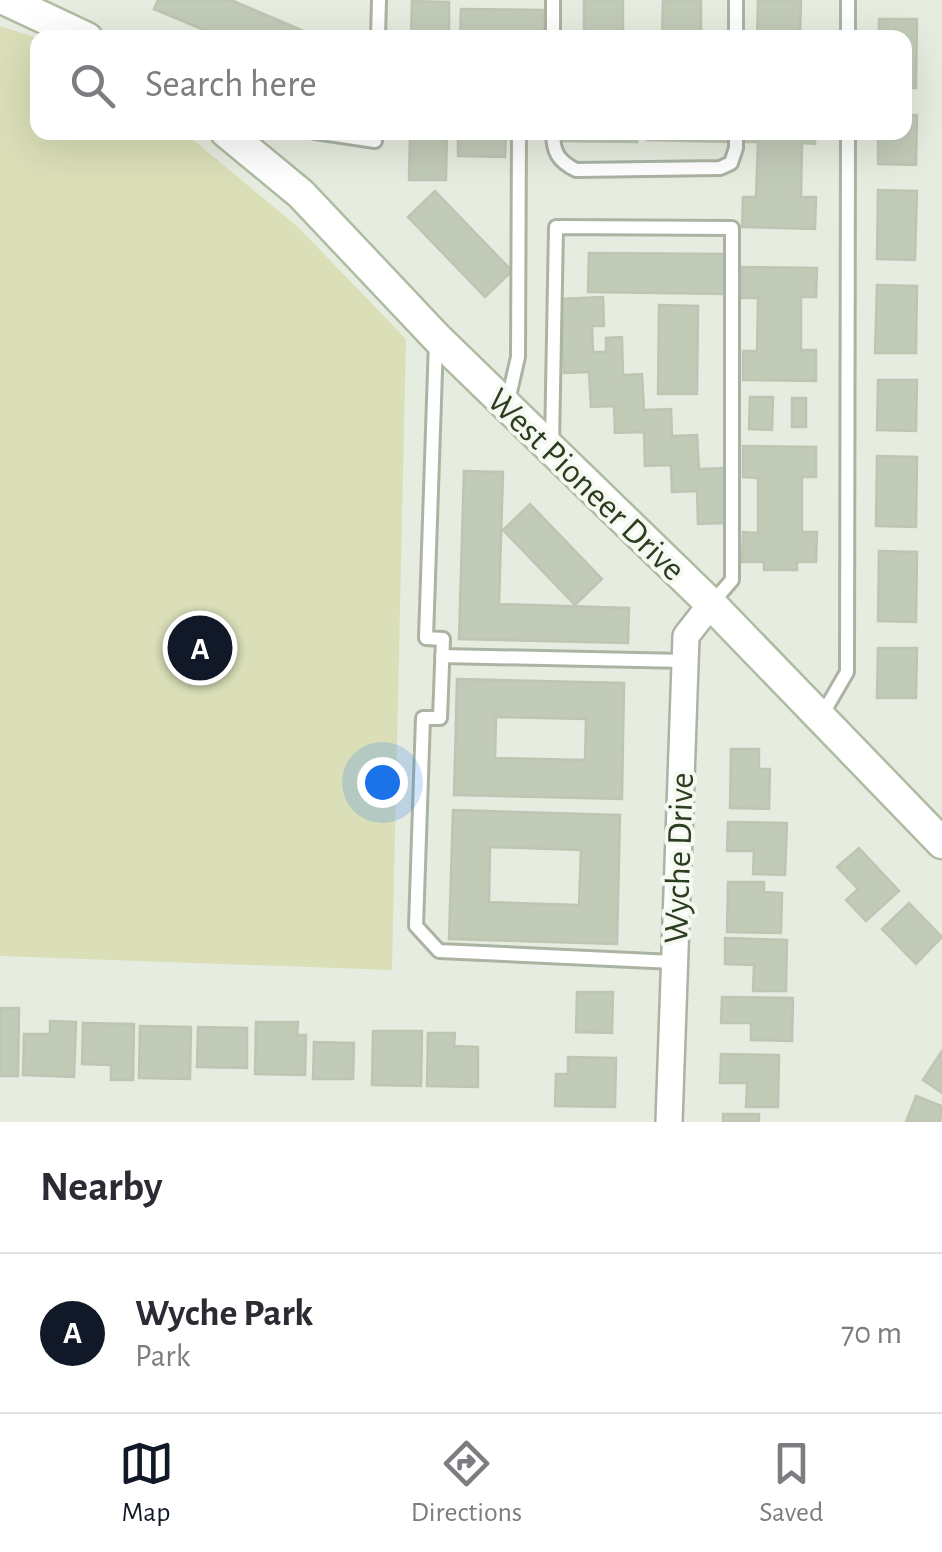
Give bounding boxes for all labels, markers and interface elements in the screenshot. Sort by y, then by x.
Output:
search box [30,30,912,140]
icon: search [65,58,120,113]
text: Search here [145,66,317,104]
street label: West Pioneer Drive [480,382,691,588]
pin: A [168,610,232,686]
your location [357,757,408,808]
street label: Wyche Drive [659,772,700,944]
text: Nearby [40,1166,163,1208]
text: Wyche Park [135,1295,313,1333]
text: A [63,1317,82,1349]
text: 70 m [841,1317,902,1349]
text: Park [135,1340,190,1372]
tab: Map [119,1436,174,1530]
tab: Directions [411,1436,522,1530]
tab: Saved [759,1436,823,1530]

